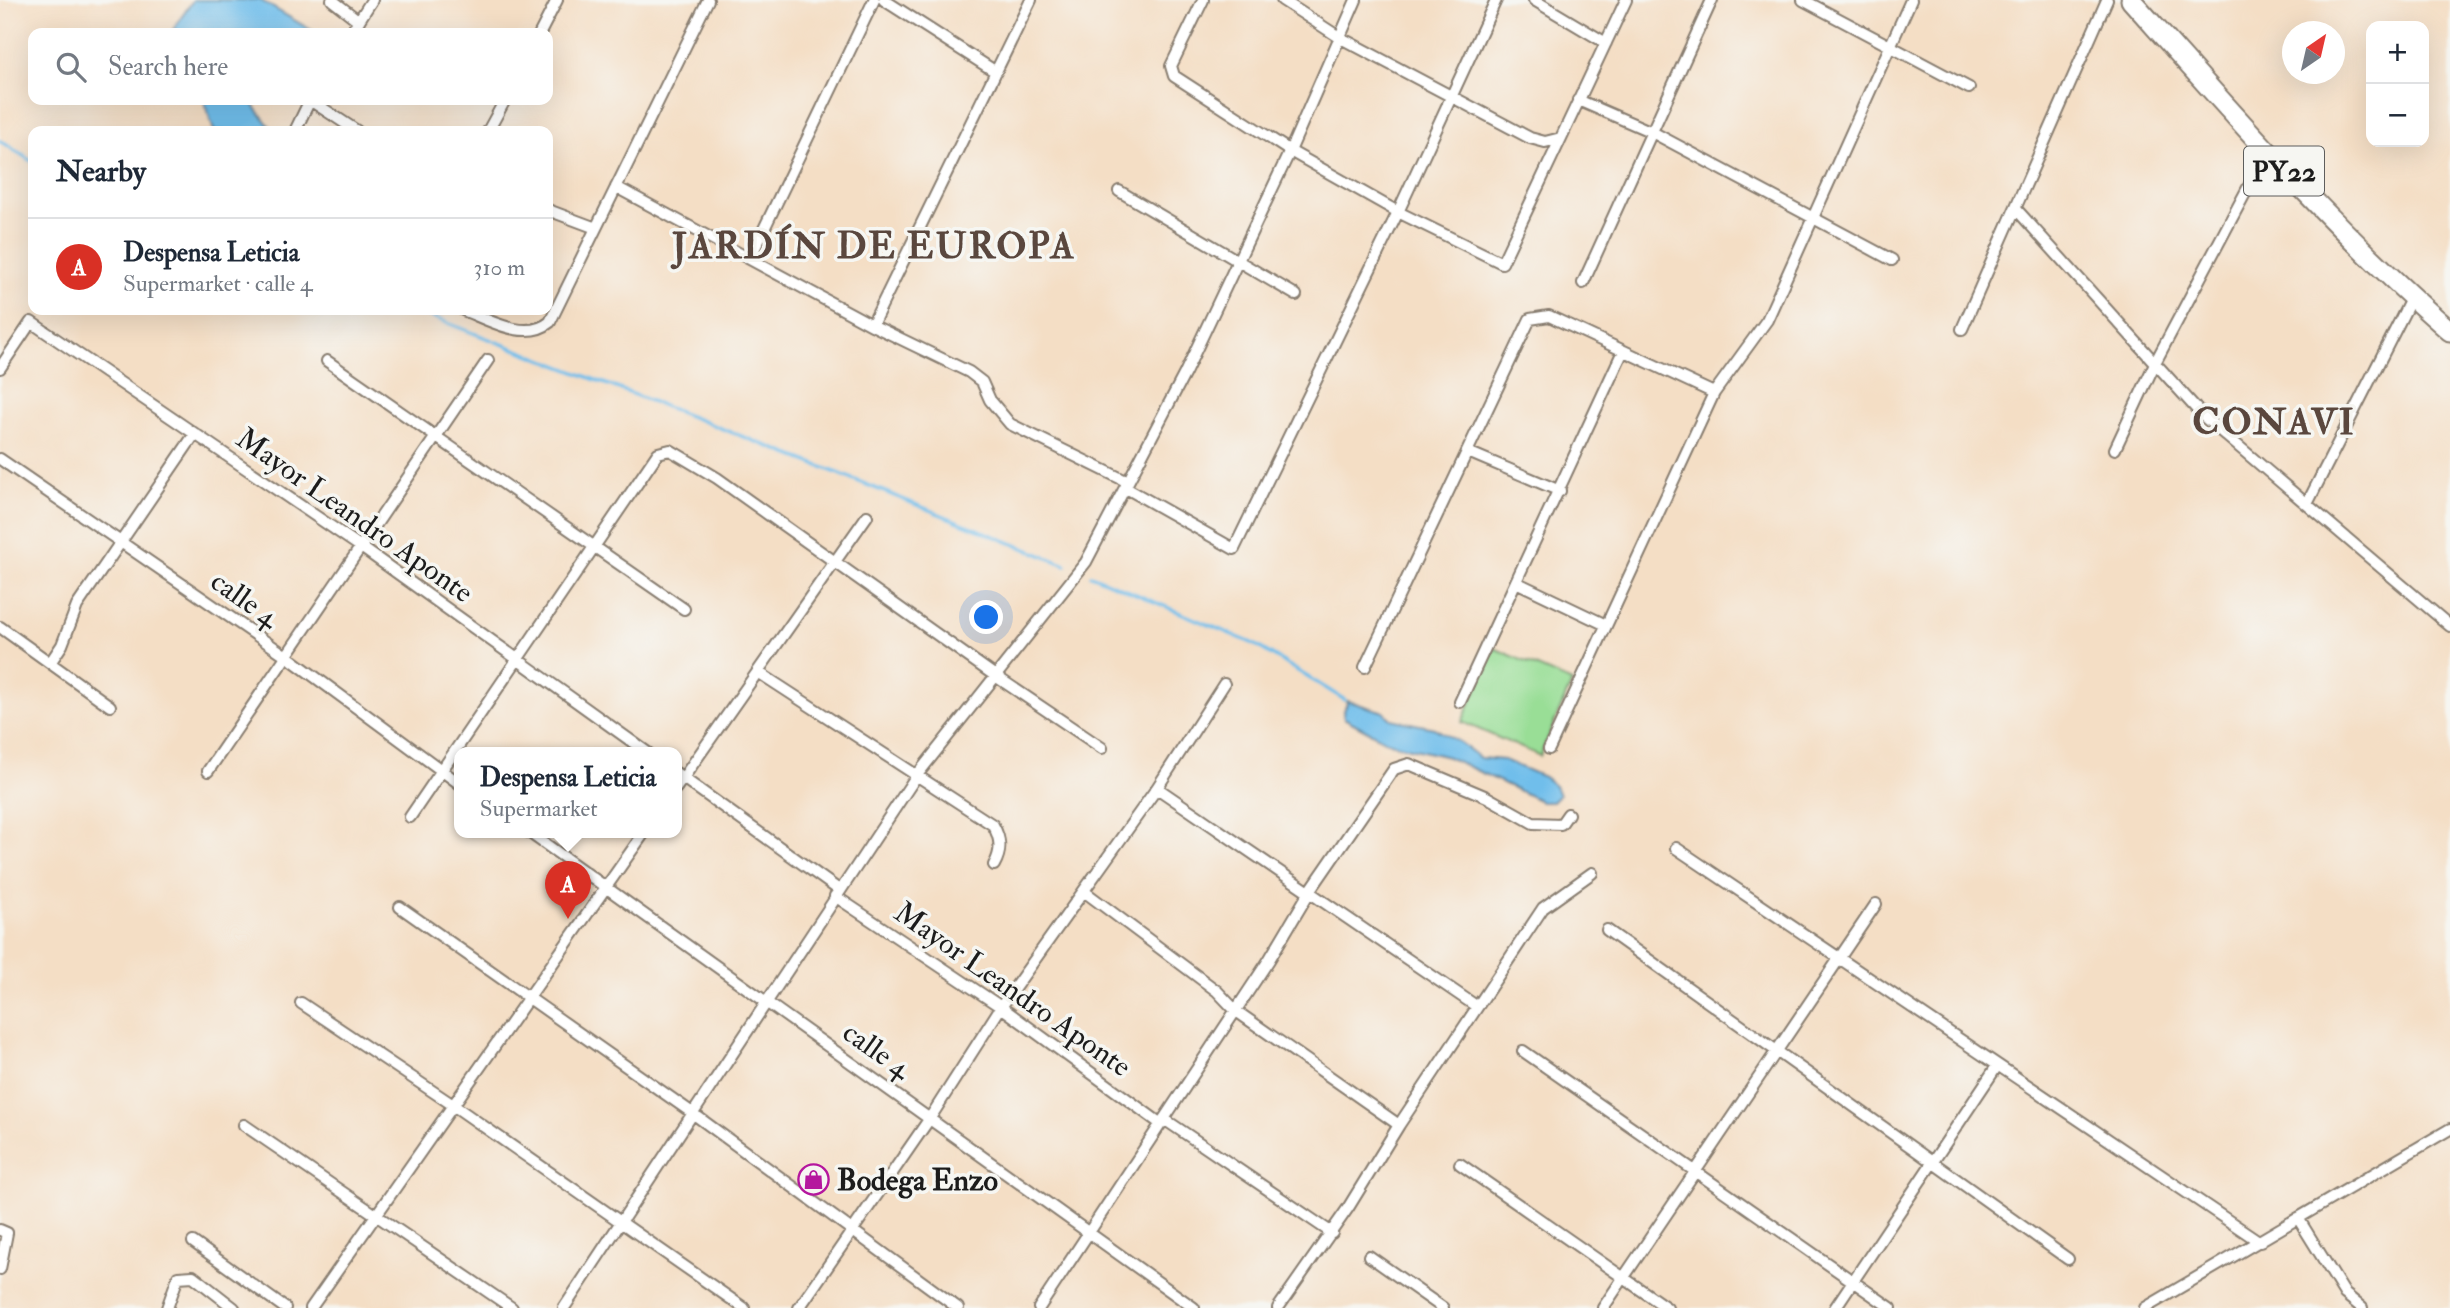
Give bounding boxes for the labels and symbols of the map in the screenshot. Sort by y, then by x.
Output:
north arrow [2282,21,2345,84]
road number: PY22 [2244,146,2324,196]
district label: JARDÍN DE EUROPA [670,223,1076,270]
district label: CONAVI [2192,399,2356,446]
street label: Mayor Leandro Aponte [229,420,480,611]
street label: calle 4 [203,563,287,637]
your location [969,600,1003,634]
pin: A [545,861,591,919]
street label: Mayor Leandro Aponte [887,894,1138,1085]
street label: calle 4 [835,1014,919,1088]
place label: Bodega Enzo [837,1162,998,1199]
shop icon: Bodega Enzo [797,1163,831,1197]

